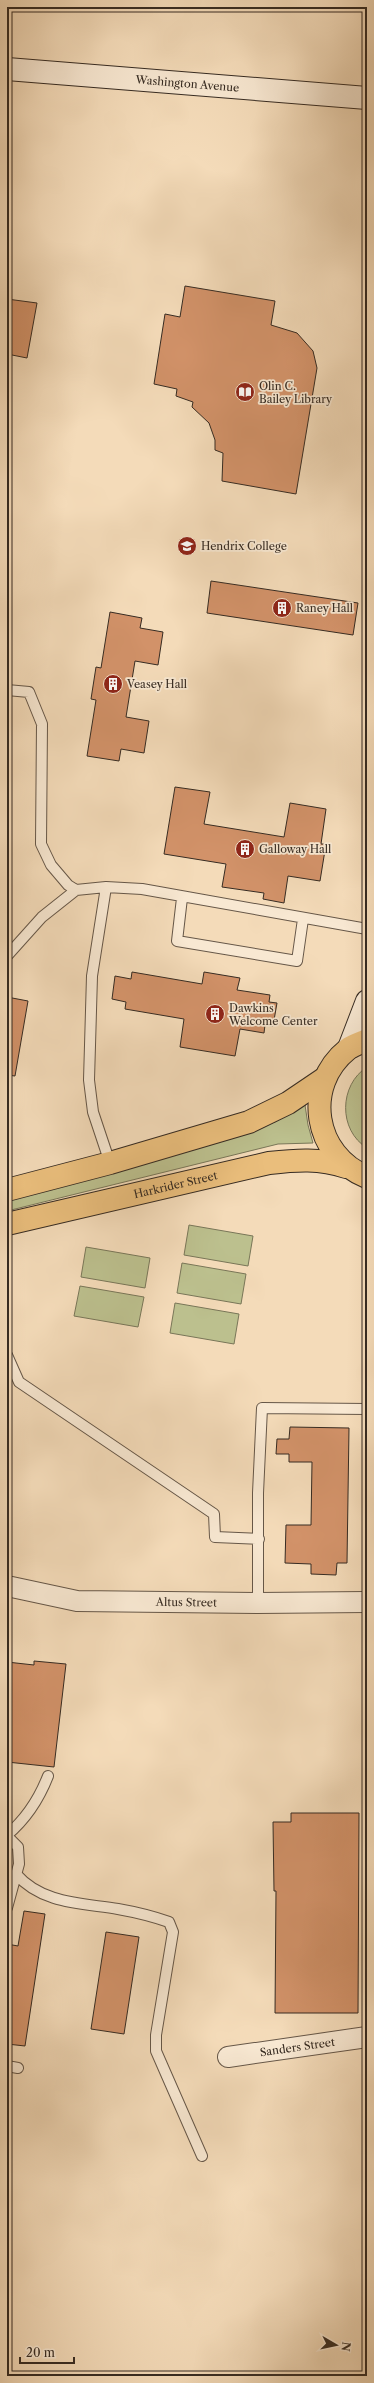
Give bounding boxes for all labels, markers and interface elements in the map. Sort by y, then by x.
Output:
street label: Washington Avenue [134,72,240,95]
place label: Olin C. Bailey Library [259,379,333,406]
library icon: Olin C. Bailey Library [234,381,256,403]
school or university icon: Hendrix College [176,535,198,557]
place label: Hendrix College [201,539,287,553]
building icon: Raney Hall [271,597,293,619]
place label: Raney Hall [296,601,354,615]
building icon: Veasey Hall [102,673,124,695]
place label: Veasey Hall [126,677,188,691]
building icon: Galloway Hall [234,838,256,860]
place label: Galloway Hall [259,842,332,856]
place label: Dawkins Welcome Center [228,1001,318,1028]
building icon: Dawkins Welcome Center [204,1003,226,1025]
street label: Harkrider Street [132,1168,219,1201]
street label: Altus Street [155,1595,217,1610]
street label: Sanders Street [259,2035,336,2059]
north arrow [316,2325,356,2365]
scale bar [20,2339,74,2365]
text: N [338,2341,354,2353]
text: 20 m [26,2345,55,2360]

